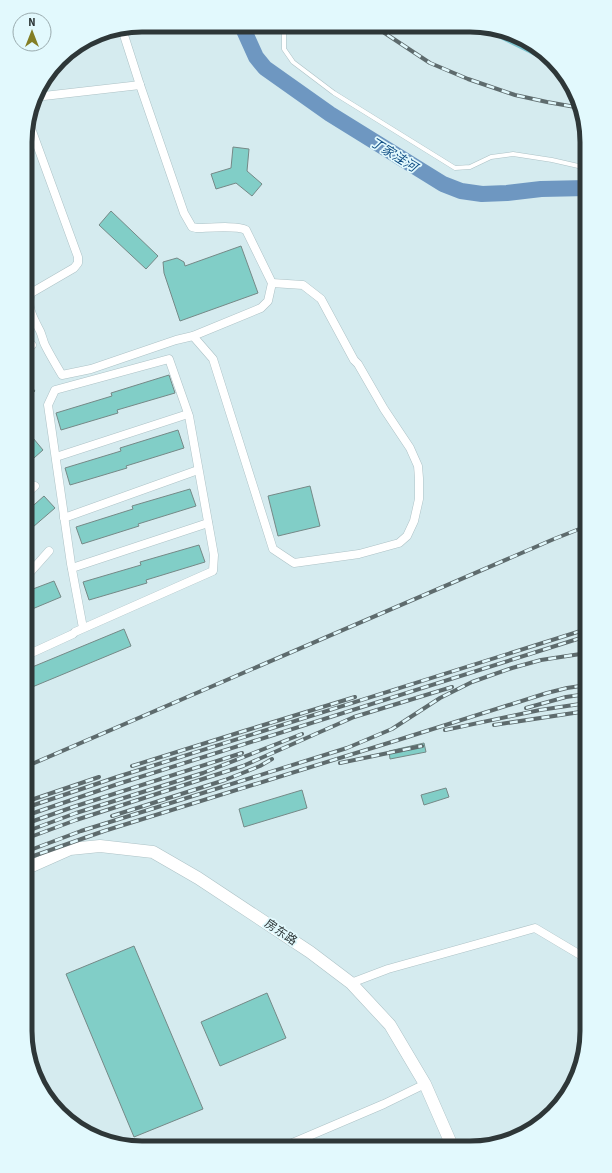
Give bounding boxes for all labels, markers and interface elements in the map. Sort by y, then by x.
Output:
north arrow [12,12,52,52]
text: N [28,15,36,30]
water label: 丁家洼河 [367,133,423,178]
street label: 房东路 [261,915,300,950]

